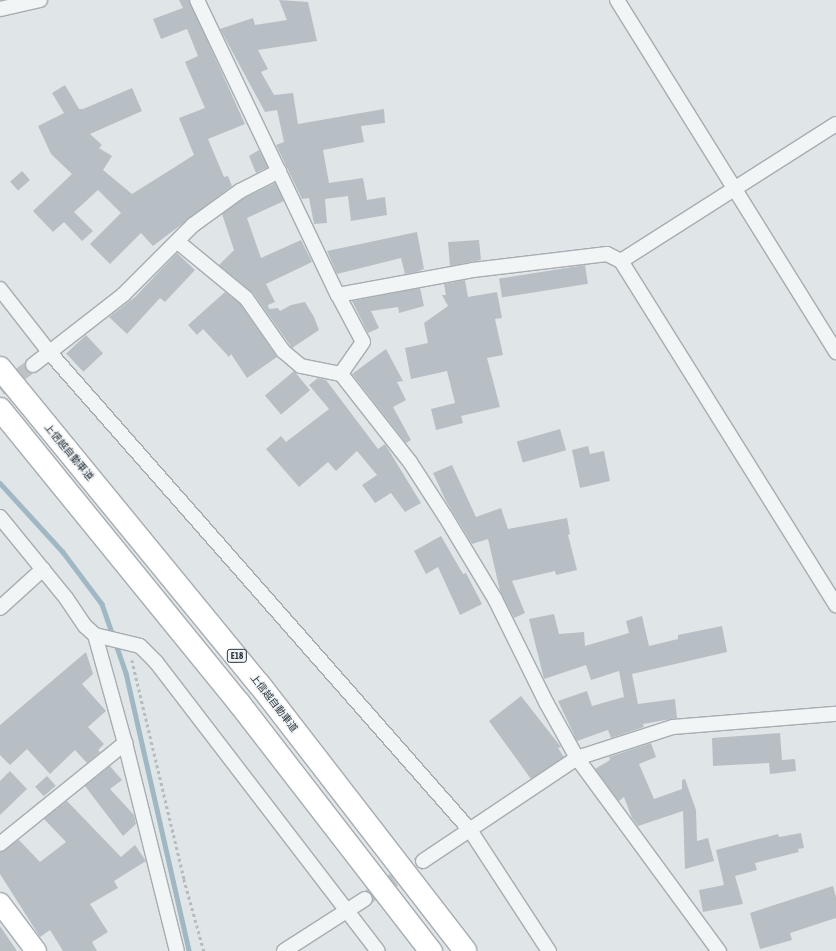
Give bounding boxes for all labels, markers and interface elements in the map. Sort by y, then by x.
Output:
street label: 上信越自動車道 [42,421,96,483]
road number: E18 [226,649,248,663]
street label: 上信越自動車道 [248,672,300,734]

